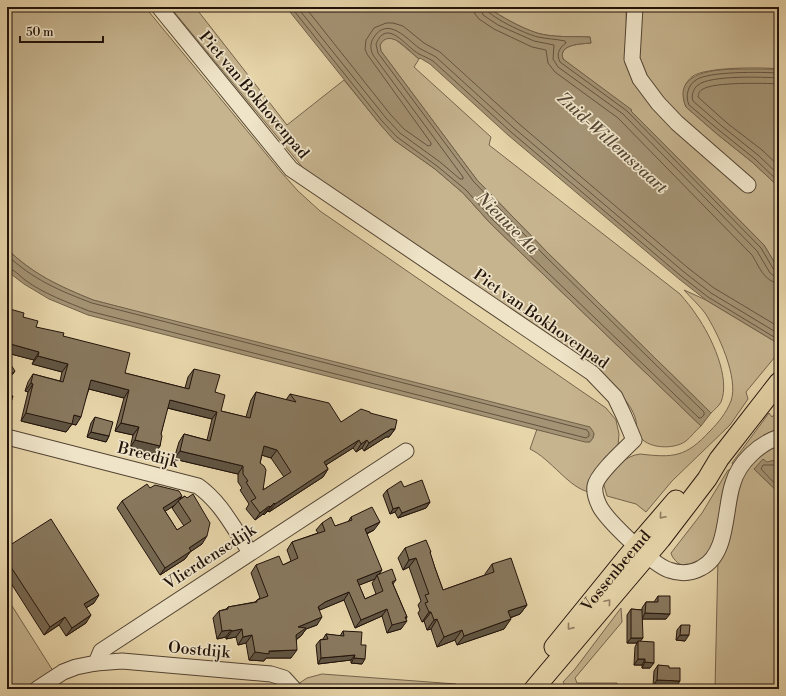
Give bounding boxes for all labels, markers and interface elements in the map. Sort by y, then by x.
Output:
scale bar [20,18,103,44]
text: 50 m [26,25,54,40]
street label: Piet van Bokhovenpad [195,27,313,163]
water label: Zuid-Willemsvaart [552,88,672,199]
water label: Nieuwe Aa [470,186,543,259]
street label: Piet van Bokhovenpad [469,265,613,373]
street label: Breedijk [115,438,182,473]
one-way arrow [660,512,667,519]
street label: Vlierdensedijk [159,519,261,595]
street label: Vossenbeemd [576,526,655,616]
one-way arrow [604,600,611,607]
one-way arrow [568,622,575,629]
street label: Oostdijk [167,637,232,663]

